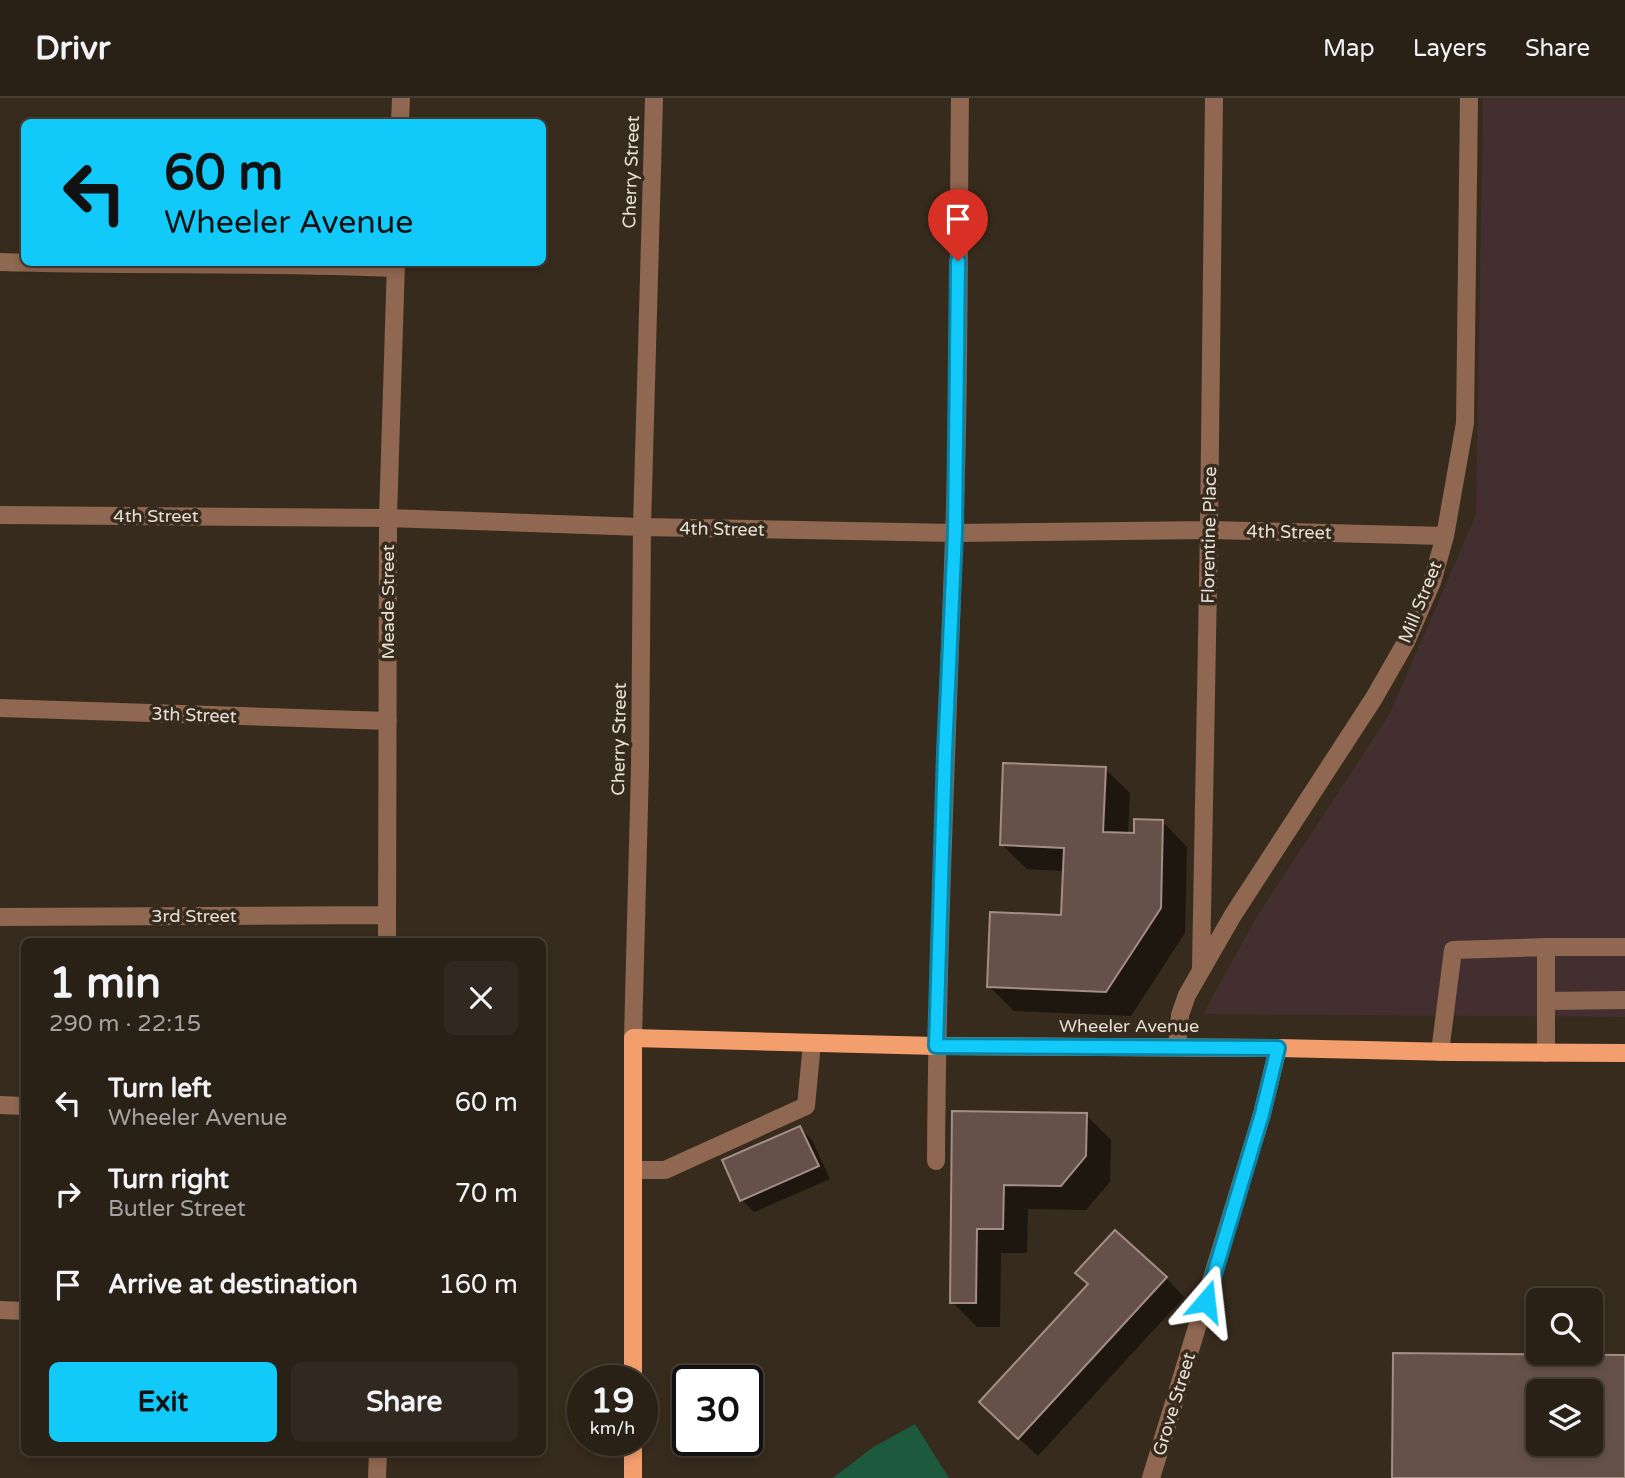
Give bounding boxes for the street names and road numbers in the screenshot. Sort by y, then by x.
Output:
street label: Cherry Street [618,115,644,229]
street label: Florentine Place [1197,466,1221,604]
street label: 4th Street [113,505,199,527]
street label: 4th Street [679,517,765,541]
street label: 4th Street [1246,520,1332,544]
street label: Meade Street [377,544,399,660]
street label: Mill Street [1394,558,1446,646]
street label: Cherry Street [607,682,631,796]
street label: 3th Street [151,703,237,727]
street label: 3rd Street [151,905,237,927]
street label: Wheeler Avenue [1059,1015,1199,1037]
street label: Grove Street [1148,1350,1200,1458]

